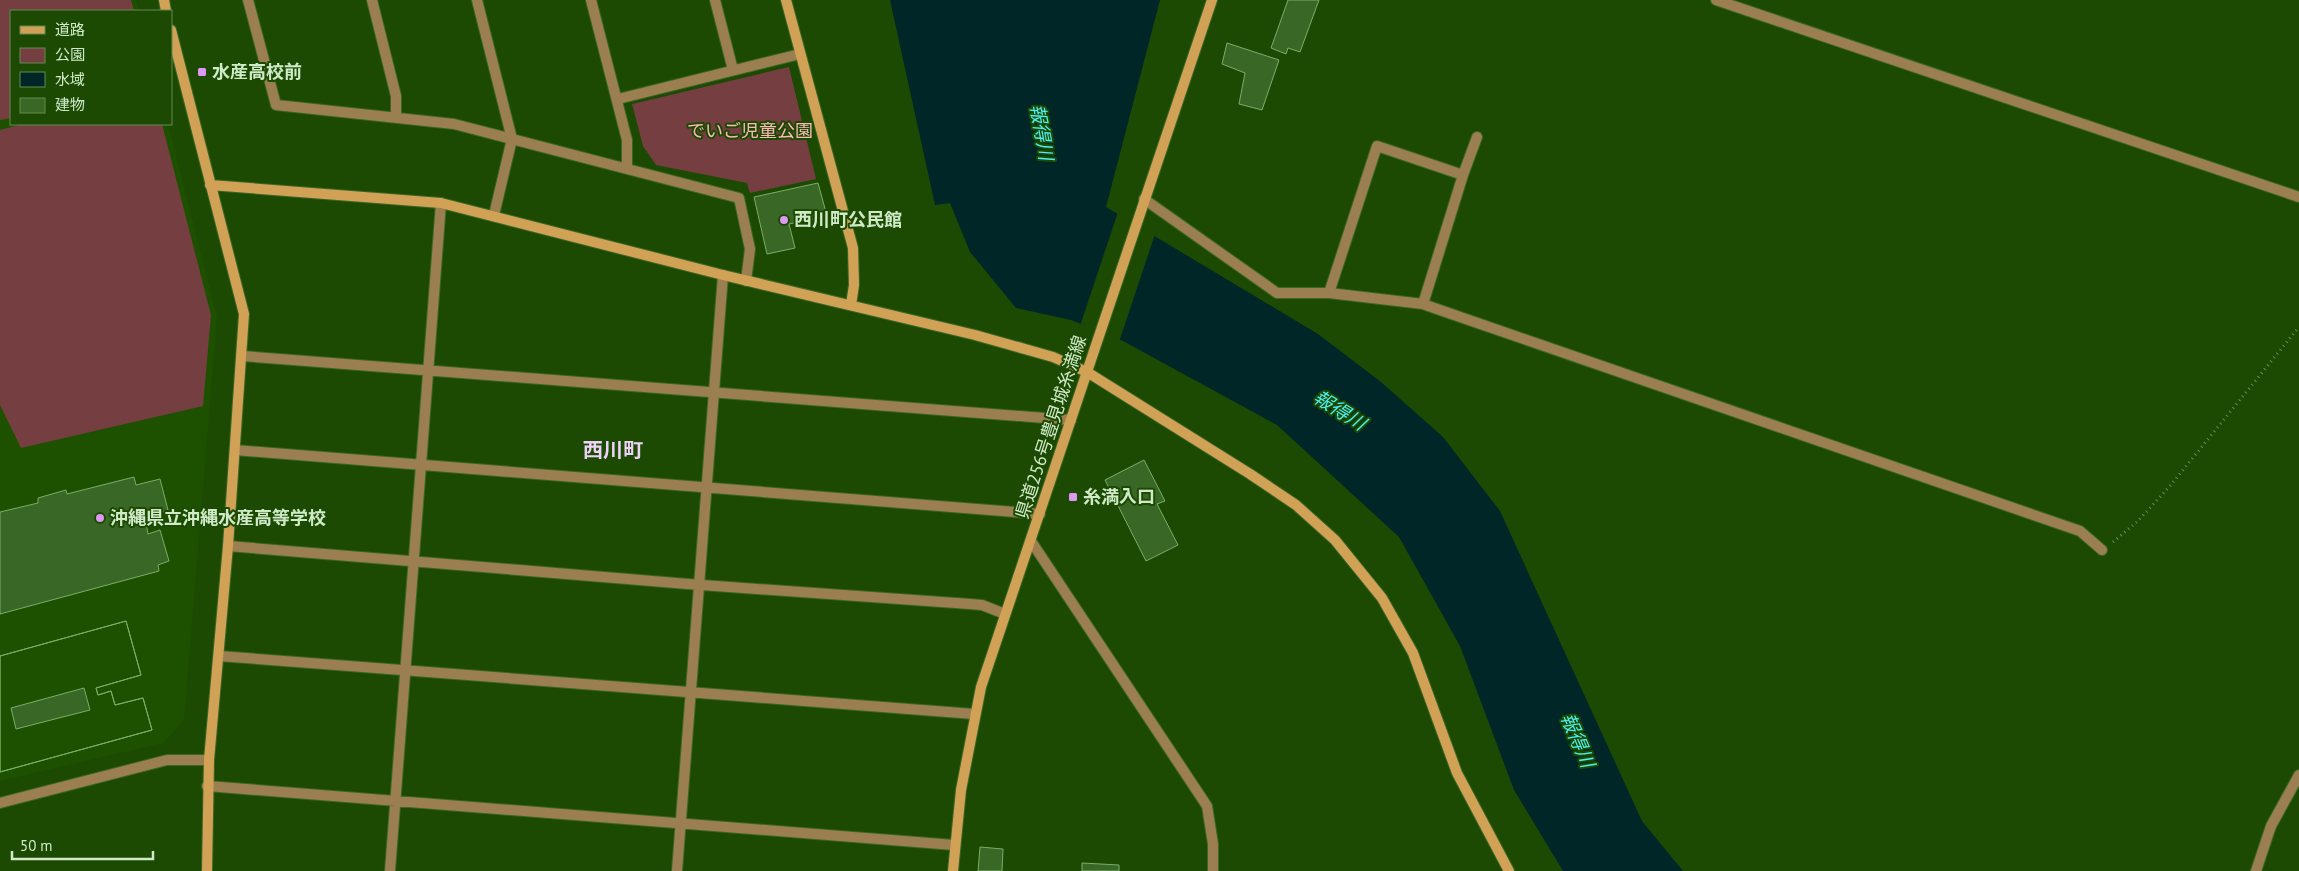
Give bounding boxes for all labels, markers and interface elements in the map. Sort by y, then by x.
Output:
legend [10,10,172,125]
text: 道路 [55,20,85,39]
text: 公園 [55,45,85,64]
place label: 水産高校前 [212,60,302,83]
marker: 水産高校前 [196,66,208,78]
text: 水域 [55,70,85,89]
text: 建物 [55,95,85,114]
water label: 報得川 [1025,102,1059,164]
park label: でいご児童公園 [687,119,813,142]
place label: 西川町公民館 [794,208,902,231]
marker: 西川町公民館 [778,214,790,226]
street label: 県道256号豊見城糸満線 [1010,332,1091,521]
water label: 報得川 [1309,385,1372,436]
district label: 西川町 [583,437,643,463]
place label: 糸満入口 [1083,485,1155,508]
marker: 糸満入口 [1067,491,1079,503]
place label: 沖縄県立沖縄水産高等学校 [110,506,326,529]
marker: 沖縄県立沖縄水産高等学校 [94,512,106,524]
water label: 報得川 [1556,709,1601,773]
scale bar [12,828,154,860]
text: 50 m [20,836,53,855]

